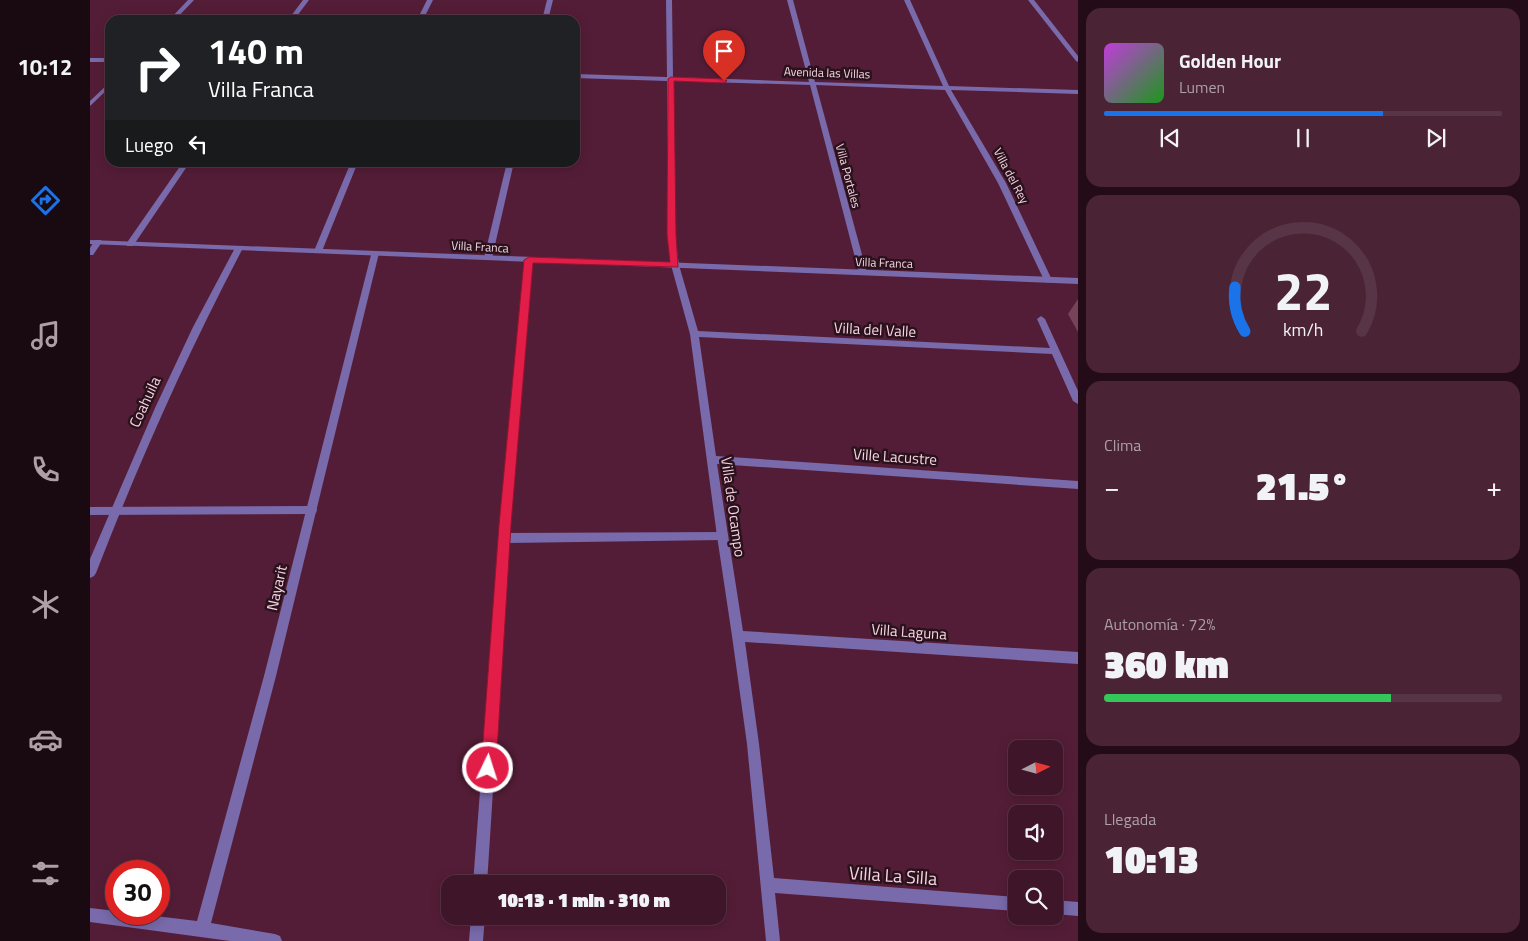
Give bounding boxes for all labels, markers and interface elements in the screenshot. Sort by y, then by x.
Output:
text: 140 m [208,24,304,78]
pin [703,30,745,81]
icon: right [125,35,190,100]
icon: arrive [710,37,738,65]
text: Golden Hour [1179,46,1281,75]
text: 10:12 [18,50,72,84]
street label: Avenida las Villas [783,61,871,84]
text: Villa Franca [208,72,314,106]
text: Lumen [1179,75,1225,99]
icon: previous [1156,124,1184,152]
icon: pause [1289,124,1317,152]
icon: next [1422,124,1450,152]
text: Luego [125,130,174,159]
icon: left [184,130,212,158]
street label: Villa Portales [831,142,866,211]
street label: Villa del Rey [989,145,1034,207]
icon: directions [28,183,63,218]
street label: Villa Franca [451,236,509,257]
text: 22 [1274,251,1332,330]
street label: Villa Franca [855,252,913,273]
street label: Villa del Valle [833,316,917,343]
text: km/h [1283,316,1323,343]
icon: music [28,318,63,353]
street label: Coahuila [123,372,167,431]
text: Clima [1104,433,1141,457]
street label: Ville Lacustre [852,442,938,471]
icon: phone [28,452,63,487]
street label: Villa de Ocampo [715,455,752,559]
text: 21.5° [1256,457,1350,515]
text: − [1104,465,1120,508]
text: + [1486,465,1502,508]
street label: Nayarit [260,562,293,613]
icon: climate [28,587,63,622]
text: Autonomía · 72% [1104,612,1215,636]
street label: Villa Laguna [870,617,948,646]
text: 360 km [1104,635,1229,693]
icon: car [28,722,63,757]
north arrow [1008,740,1062,795]
map controls [1008,740,1063,925]
position arrow [461,741,513,793]
button: sound [1008,805,1063,860]
text: Llegada [1104,807,1156,831]
text: 10:13 [1104,830,1199,888]
icon: filters [28,856,63,891]
street label: Villa La Silla [848,859,938,892]
speed limit sign: 30 [105,860,170,925]
button: search [1008,870,1063,925]
text: 10:13 · 1 min · 310 m [497,885,670,914]

